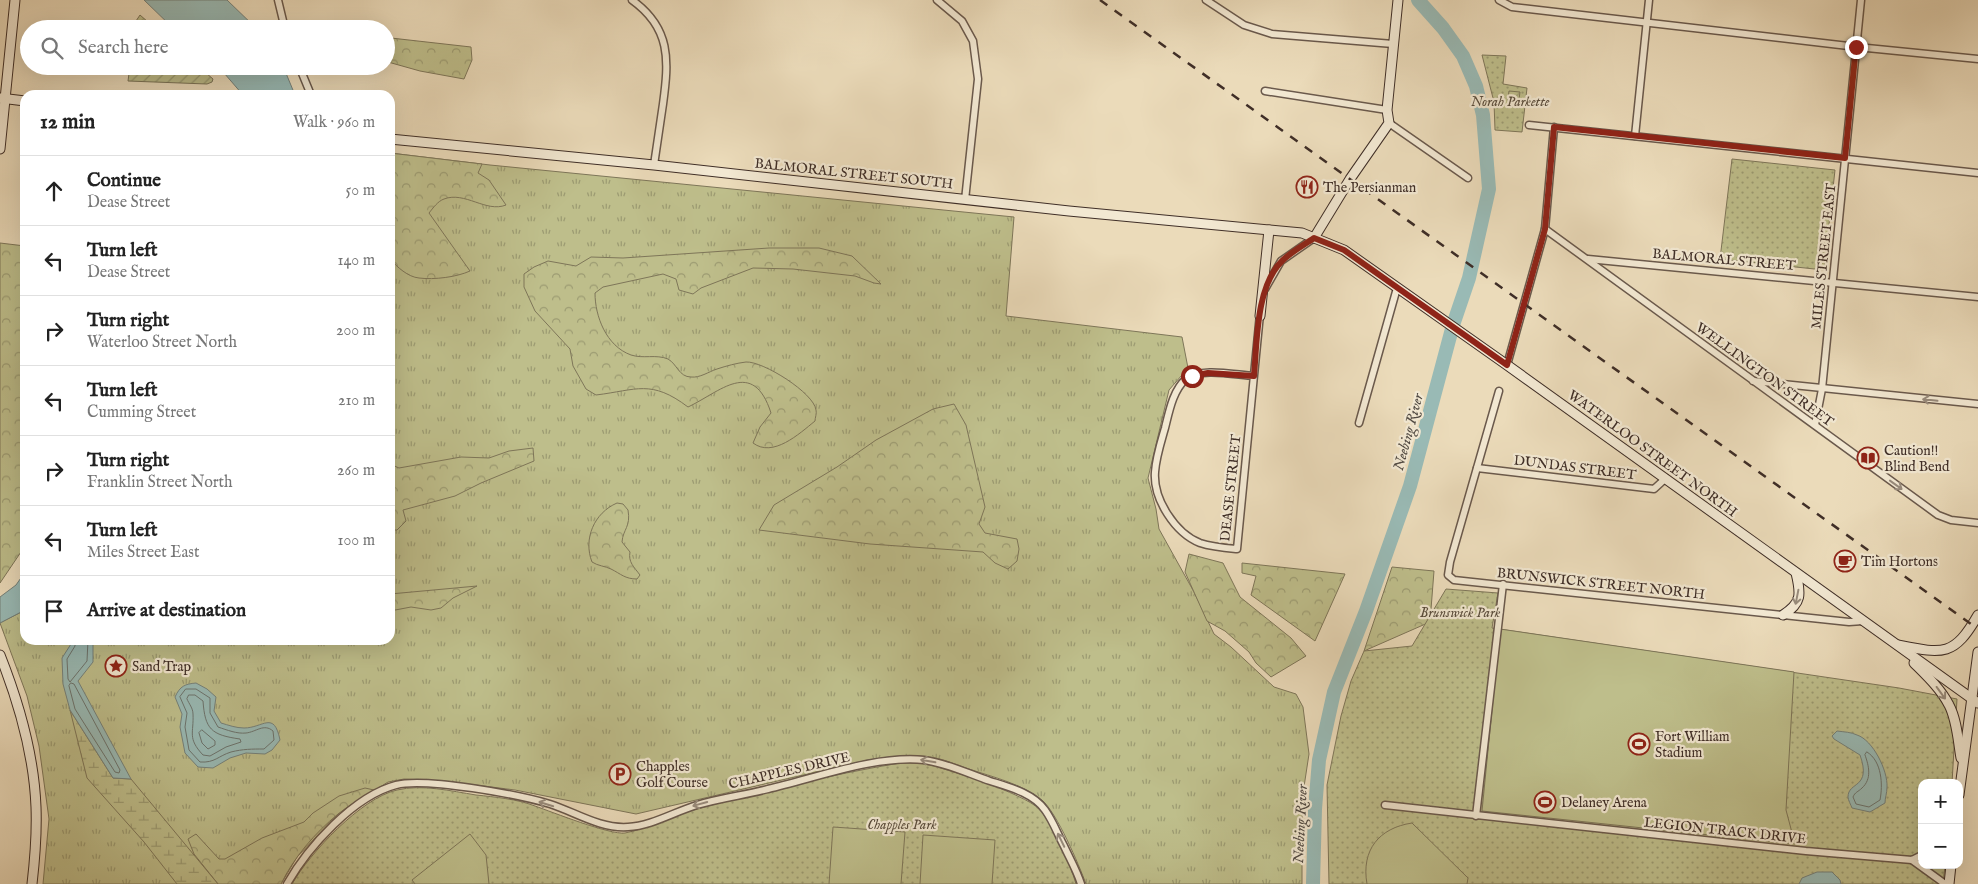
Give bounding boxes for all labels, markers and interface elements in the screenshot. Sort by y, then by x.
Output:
search box [20,20,395,75]
icon: search [38,34,66,62]
text: Search here [78,36,169,60]
route end [1845,36,1868,59]
park label: Norah Parkette [1471,93,1550,111]
text: 12 min [40,109,95,136]
text: Walk · 960 m [293,113,375,133]
street label: BALMORAL STREET SOUTH [754,155,954,193]
text: Continue [87,169,161,193]
restaurant icon: The Persianman [1295,175,1319,199]
icon: ahead [40,177,68,205]
place label: The Persianman [1323,179,1417,197]
text: 50 m [346,181,375,201]
street label: MILES STREET EAST [1807,182,1841,330]
text: Dease Street [87,193,170,213]
text: Turn left [87,239,158,263]
street label: BALMORAL STREET [1652,245,1797,275]
icon: left [40,247,68,275]
text: 140 m [337,251,375,271]
text: Dease Street [87,263,170,283]
text: Turn right [87,309,169,333]
icon: right [40,317,68,345]
street label: WELLINGTON STREET [1692,319,1838,431]
text: 200 m [336,321,375,341]
text: Waterloo Street North [87,333,237,353]
route start [1181,365,1204,388]
text: Turn left [87,379,158,403]
street label: WATERLOO STREET NORTH [1564,386,1741,521]
icon: left [40,387,68,415]
text: 210 m [338,391,375,411]
water label: Neebing River [1389,391,1429,473]
one-way arrow [1922,395,1938,404]
text: Cumming Street [87,403,196,423]
street label: DEASE STREET [1216,433,1246,543]
place label: Caution!! Blind Bend [1884,442,1950,476]
library icon: Caution!! Blind Bend [1856,446,1880,470]
text: Turn right [87,449,169,473]
street label: DUNDAS STREET [1513,452,1638,485]
icon: right [40,457,68,485]
text: 260 m [337,461,375,481]
text: Franklin Street North [87,473,233,493]
one-way arrow [1889,479,1902,490]
text: Turn left [87,519,158,543]
icon: left [40,527,68,555]
text: 100 m [338,531,375,551]
text: Miles Street East [87,543,199,563]
cafe icon: Tim Hortons [1833,549,1857,573]
place label: Tim Hortons [1861,553,1938,571]
street label: BRUNSWICK STREET NORTH [1496,564,1706,604]
one-way arrow [1792,589,1802,605]
icon: arrive [40,597,68,625]
text: Arrive at destination [87,599,246,623]
park label: Brunswick Park [1420,604,1501,622]
place icon: Sand Trap [104,654,128,678]
place label: Sand Trap [132,658,192,676]
one-way arrow [1936,686,1946,700]
place label: Fort William Stadium [1655,728,1730,762]
sports icon: Fort William Stadium [1627,732,1651,756]
street label: CHAPPLES DRIVE [727,748,852,794]
one-way arrow [920,756,936,766]
place label: Chapples Golf Course [636,758,708,792]
parking icon: Chapples Golf Course [608,762,632,786]
map controls [1918,779,1963,869]
button: + [1918,779,1963,824]
water label: Neebing River [1289,783,1313,864]
sports icon: Delaney Arena [1533,790,1557,814]
place label: Delaney Arena [1561,794,1648,812]
one-way arrow [538,798,554,808]
one-way arrow [693,800,709,810]
street label: LEGION TRACK DRIVE [1643,814,1807,848]
park label: Chapples Park [867,816,937,834]
button: − [1918,824,1963,869]
one-way arrow [1056,832,1066,847]

